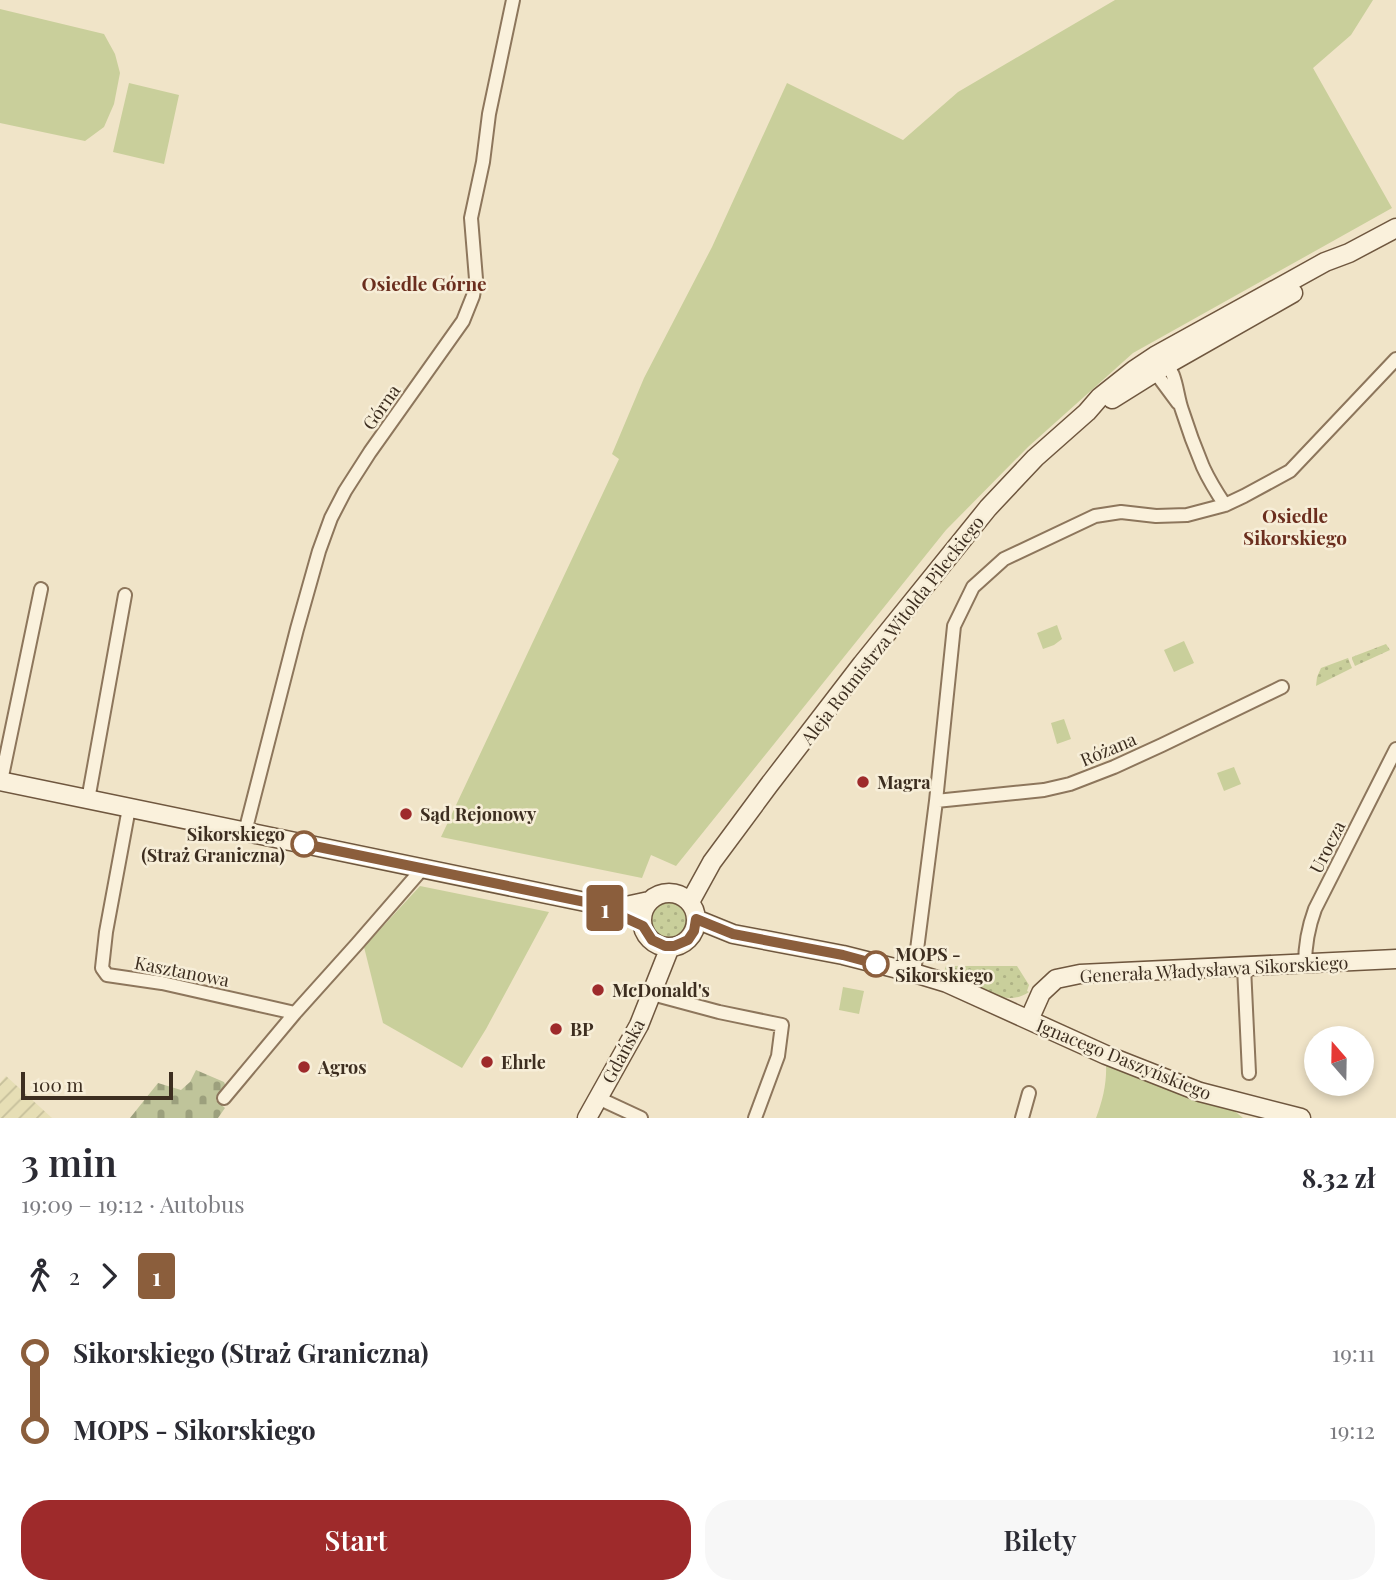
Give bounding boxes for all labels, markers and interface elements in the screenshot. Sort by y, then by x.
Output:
district label: Osiedle Górne [361,270,487,296]
street label: Górna [357,380,405,434]
district label: Osiedle Sikorskiego [1243,502,1347,550]
street label: Aleja Rotmistrza Witolda Pileckiego [794,511,989,750]
street label: Różana [1076,726,1140,772]
place label: Magra [877,770,931,794]
marker: Magra [855,774,871,790]
place label: Sąd Rejonowy [420,802,537,826]
marker: Sąd Rejonowy [398,806,414,822]
street label: Urocza [1304,817,1350,877]
place label: Sikorskiego (Straż Graniczna) [141,822,285,867]
marker: Sikorskiego (Straż Graniczna) [291,831,317,857]
line badge: 1 [582,885,628,931]
text: 1 [600,892,610,924]
place label: MOPS - Sikorskiego [895,942,993,987]
street label: Kasztanowa [133,950,231,992]
street label: Generała Władysława Sikorskiego [1079,950,1349,988]
marker: MOPS - Sikorskiego [863,951,889,977]
place label: McDonald's [612,978,710,1002]
marker: McDonald's [590,982,606,998]
street label: Ignacego Daszyńskiego [1033,1013,1215,1105]
street label: Gdańska [596,1015,650,1087]
place label: BP [570,1017,594,1041]
marker: BP [548,1021,564,1037]
north arrow [1304,1026,1374,1096]
map controls [1304,1026,1374,1096]
place label: Ehrle [501,1050,546,1074]
marker: Ehrle [479,1054,495,1070]
place label: Agros [317,1055,367,1079]
marker: Agros [296,1059,312,1075]
scale bar [21,1069,173,1101]
text: 100 m [32,1071,83,1097]
text: 3 min [21,1136,117,1187]
text: 8.32 zł [1302,1160,1375,1195]
text: 19:09 – 19:12 · Autobus [21,1188,245,1219]
icon: walk [21,1257,59,1295]
icon: forward [90,1257,128,1295]
text: 2 [69,1260,80,1291]
text: 1 [152,1260,161,1292]
text: Sikorskiego (Straż Graniczna) [73,1335,429,1370]
text: 19:11 [1332,1337,1375,1368]
text: MOPS - Sikorskiego [73,1412,316,1447]
text: 19:12 [1329,1414,1375,1445]
button: Start [21,1500,691,1580]
button: Bilety [705,1500,1375,1580]

